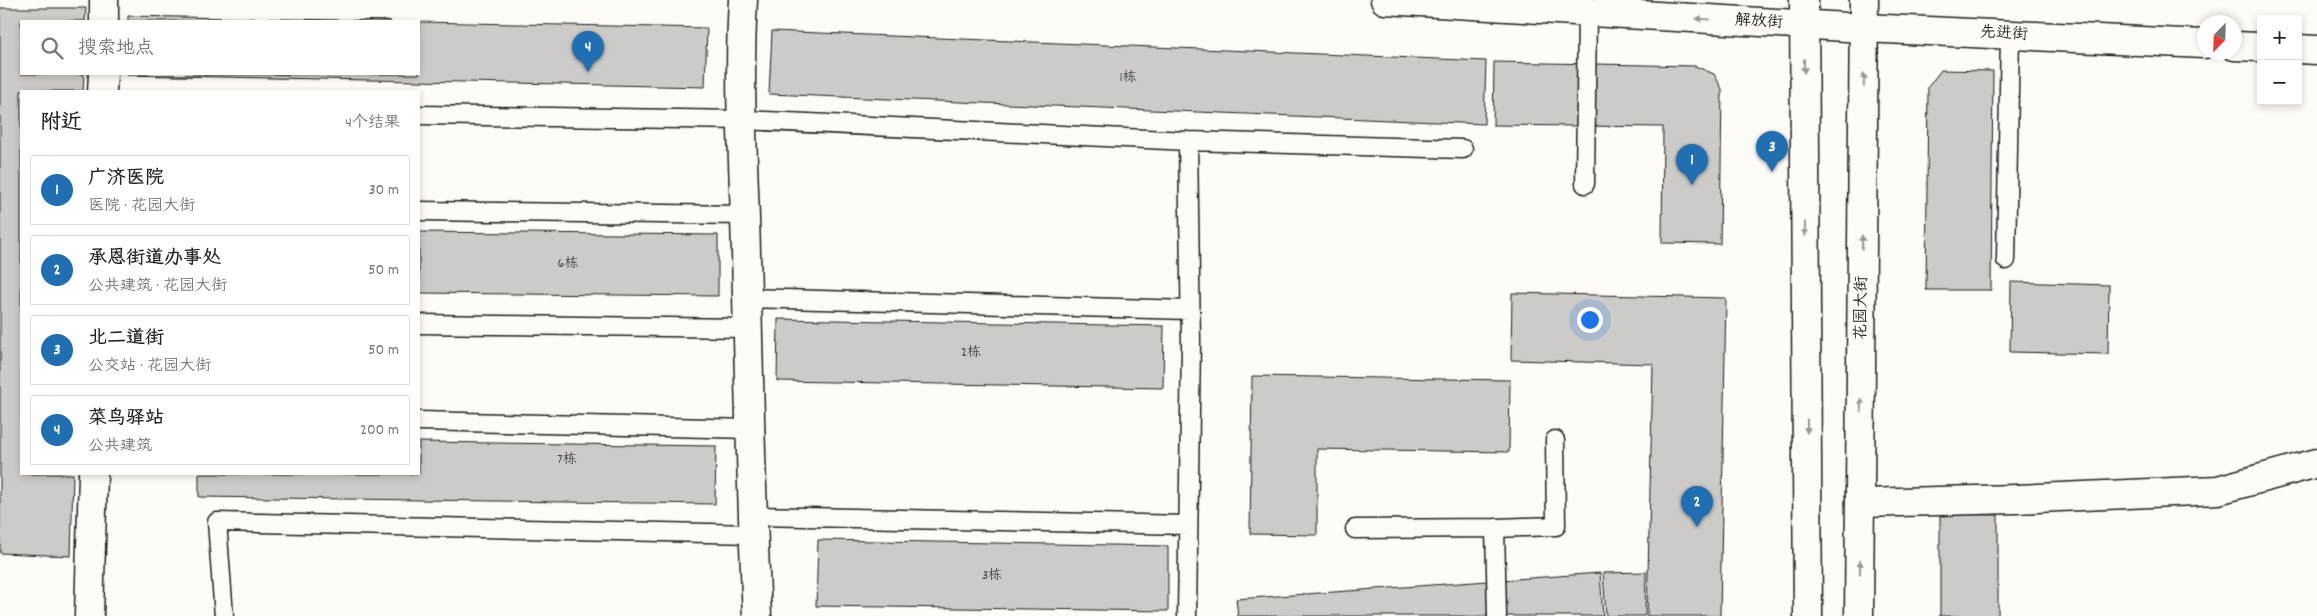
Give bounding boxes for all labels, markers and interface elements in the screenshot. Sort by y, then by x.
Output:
street label: 解放街 [1734,9,1784,35]
one-way arrow [1695,14,1711,22]
north arrow [2197,15,2242,60]
map controls [2257,15,2302,105]
button: + [2257,15,2302,60]
search box [20,20,420,75]
street label: 先进街 [1979,21,2029,47]
pin: 4 [572,31,604,72]
icon: search [38,34,66,62]
text: 搜索地点 [78,36,154,63]
one-way arrow [1800,58,1808,74]
button: − [2257,60,2302,105]
house number: 1栋 [1119,68,1137,88]
one-way arrow [1860,72,1868,88]
text: 附近 [40,109,82,139]
text: 4个结果 [345,112,400,135]
pin: 3 [1756,131,1788,172]
pin: 1 [1676,144,1708,185]
text: 广济医院 [88,166,164,193]
text: 1 [55,179,59,202]
text: 30 m [369,179,399,202]
text: 医院 · 花园大街 [88,195,195,218]
one-way arrow [1802,221,1810,237]
one-way arrow [1858,234,1866,250]
text: 承恩街道办事处 [88,246,221,273]
house number: 6栋 [558,254,578,274]
text: 2 [54,259,61,282]
text: 50 m [368,259,399,282]
text: 公共建筑 · 花园大街 [88,275,227,298]
street label: 花园大街 [1850,276,1874,340]
your location [1577,307,1603,333]
text: 北二道街 [88,326,164,353]
text: 3 [53,339,61,362]
text: 50 m [368,339,399,362]
house number: 2栋 [961,343,981,363]
text: 公交站 · 花园大街 [88,355,211,378]
one-way arrow [1857,397,1865,413]
text: 菜鸟驿站 [88,406,164,433]
one-way arrow [1803,418,1811,434]
text: 4 [54,419,60,442]
text: 200 m [360,419,399,442]
text: 公共建筑 [88,435,152,458]
house number: 7栋 [557,450,577,470]
pin: 2 [1681,486,1713,527]
one-way arrow [1856,559,1864,575]
house number: 3栋 [982,566,1002,586]

